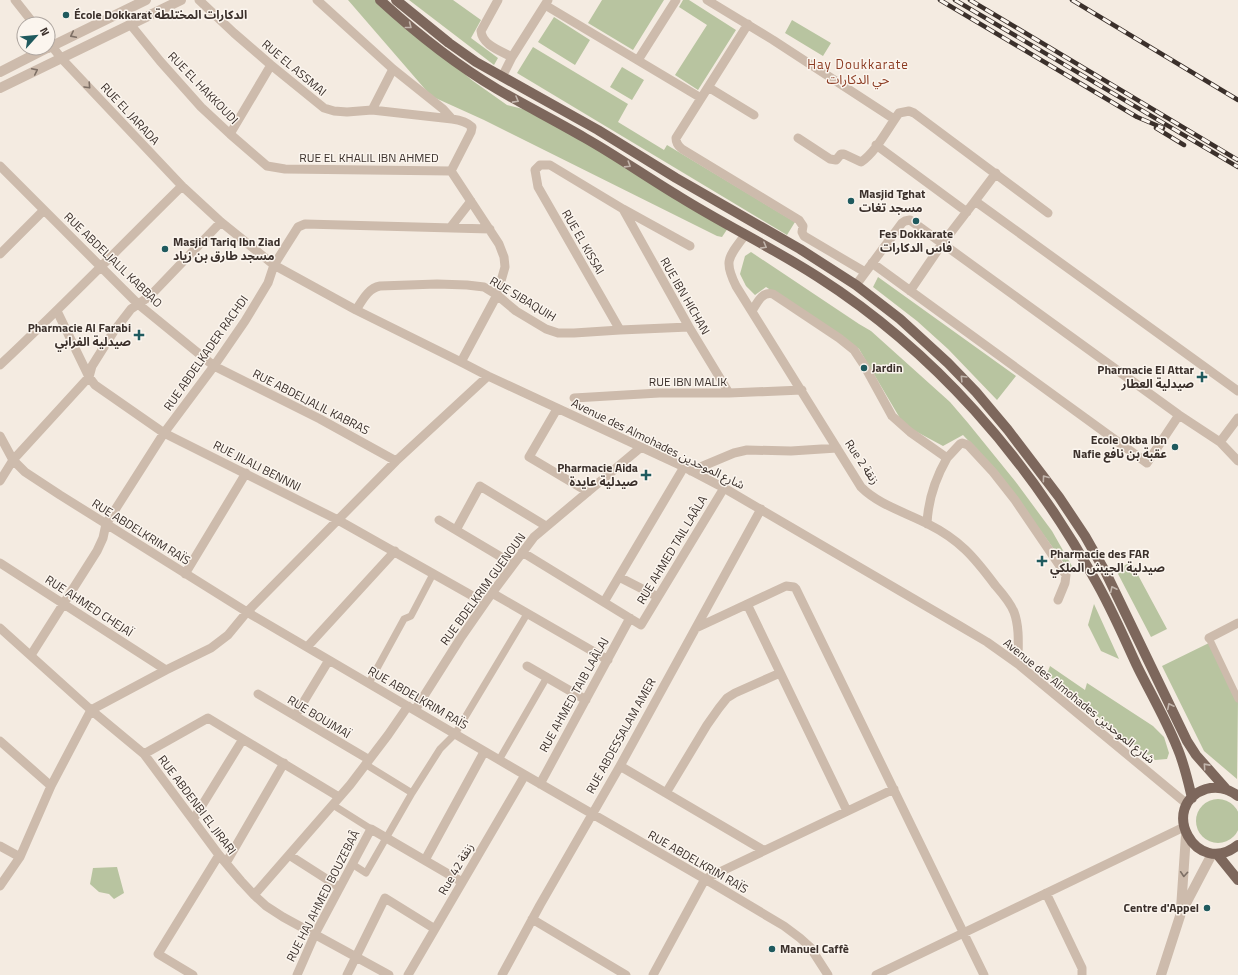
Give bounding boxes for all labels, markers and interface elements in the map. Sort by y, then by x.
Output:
place label: École Dokkarat الدكارات المختلطة [74,5,247,24]
marker: École Dokkarat الدكارات المختلطة [61,10,71,20]
north arrow [16,16,56,56]
one-way arrow [405,21,412,28]
text: N [36,24,54,38]
one-way arrow [70,30,78,38]
street label: RUE EL ASSMAI [258,35,331,101]
street label: RUE EL HAKKOUDI [164,47,243,128]
district label: Hay Doukkarate حي الدكارات [807,54,909,90]
one-way arrow [31,68,38,76]
street label: RUE EL JARADA [96,78,164,149]
one-way arrow [83,81,90,89]
one-way arrow [512,95,519,102]
street label: RUE EL KHALIL IBN AHMED [299,148,439,167]
one-way arrow [624,160,631,167]
place label: Masjid Tghat مسجد تغات [859,184,926,217]
marker: Masjid Tghat مسجد تغات [846,196,856,206]
street label: RUE EL KISSAI [557,206,610,278]
street label: RUE ABDELJALIL KABBAO [60,208,167,312]
marker: Fes Dokkarate فاس الدكارات [911,216,921,226]
place label: Fes Dokkarate فاس الدكارات [879,224,953,257]
place label: Masjid Tariq Ibn Ziad مسجد طارق بن زياد [173,232,280,265]
one-way arrow [760,241,767,248]
marker: Masjid Tariq Ibn Ziad مسجد طارق بن زياد [160,244,170,254]
street label: RUE IBN HICHAN [656,254,715,338]
street label: RUE SIBAQUIH [486,271,560,326]
street label: RUE ABDELKADER RACHDI [158,291,253,414]
place label: Pharmacie Al Farabi صيدلية الفرابي [28,318,131,352]
marker: Pharmacie Al Farabi صيدلية الفرابي [134,330,144,340]
place label: Jardin [872,358,903,377]
place label: Pharmacie El Attar صيدلية العطار [1097,360,1195,393]
marker: Jardin [859,363,869,373]
street label: RUE ABDELJALIL KABRAS [249,364,373,439]
street label: RUE IBN MALIK [649,372,727,391]
marker: Pharmacie El Attar صيدلية العطار [1197,372,1207,382]
one-way arrow [960,375,968,383]
street label: Avenue des Almohades شارع الموحدين [568,393,748,494]
place label: Ecole Okba Ibn Nafie عقبة بن نافع [1073,430,1167,463]
street label: RUE JILALI BENNNI [210,435,304,496]
street label: Rue 2 زنقة [840,435,885,488]
marker: Ecole Okba Ibn Nafie عقبة بن نافع [1170,442,1180,452]
place label: Pharmacie Aida صيدلية عايدة [557,458,638,491]
marker: Pharmacie Aida صيدلية عايدة [641,470,651,480]
one-way arrow [1043,476,1050,483]
street label: RUE AHMED TAIL LAÂLA [632,492,712,608]
street label: RUE ABDELKRIM RAÏS [88,494,194,570]
street label: RUE BDELKRIM GUENOUN [435,528,530,649]
place label: Pharmacie des FAR صيدلية الجيش الملكي [1050,544,1165,578]
marker: Pharmacie des FAR صيدلية الجيش الملكي [1037,556,1047,566]
street label: RUE AHMED CHEJAÏ [41,570,138,642]
one-way arrow [1110,586,1118,593]
street label: Avenue des Almohades شارع الموحدين [999,633,1159,768]
street label: RUE AHMED TAIB LAÂLAJ [534,634,613,756]
street label: RUE ABDELKRIM RAÏS [365,661,472,734]
street label: RUE ABDESSALAM AMER [581,674,660,797]
street label: RUE BOUJMAÏ [284,690,355,744]
one-way arrow [1167,703,1175,710]
street label: RUE ABDENBI EL JIRARI [154,751,241,859]
one-way arrow [1203,764,1210,771]
street label: RUE ABDELKRIM RAÏS [645,825,752,898]
street label: RUE HAJ AHMED BOUZEBAÂ [281,827,364,965]
street label: Rue 42 زنقة [433,839,478,898]
one-way arrow [1179,871,1188,877]
place label: Centre d'Appel [1123,898,1199,917]
marker: Centre d'Appel [1202,903,1212,913]
place label: Manuel Caffè [780,939,849,958]
marker: Manuel Caffè [767,944,777,954]

